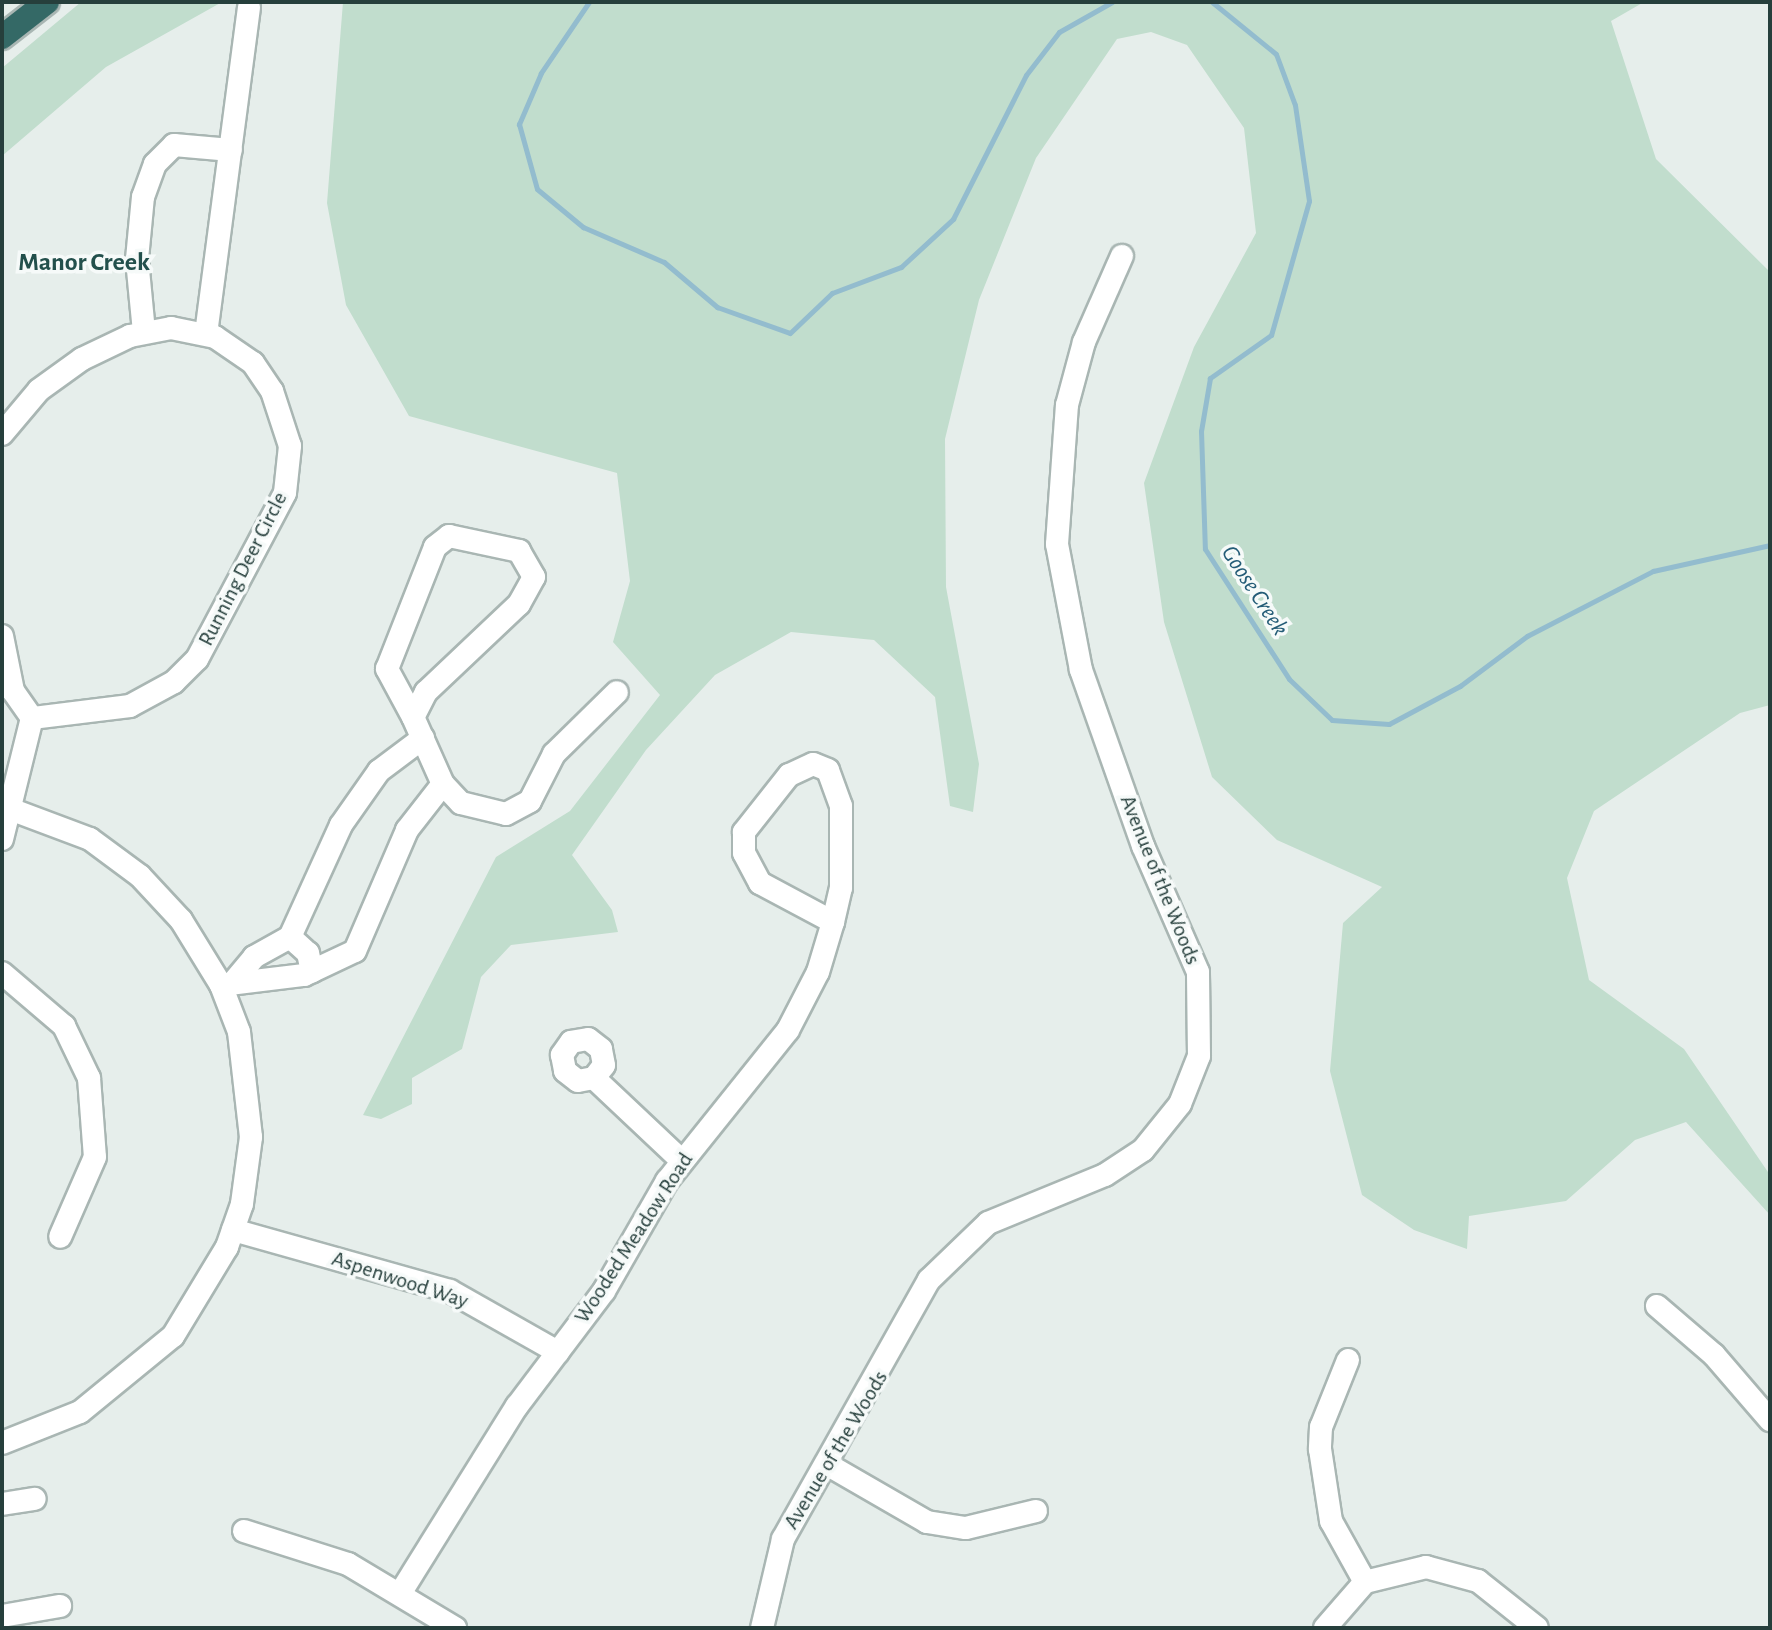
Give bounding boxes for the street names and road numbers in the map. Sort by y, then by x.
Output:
street label: Running Deer Circle [193,488,293,650]
street label: Avenue of the Woods [1114,791,1206,969]
street label: Wooded Meadow Road [569,1148,699,1328]
street label: Aspenwood Way [328,1246,472,1314]
street label: Avenue of the Woods [778,1366,894,1534]

